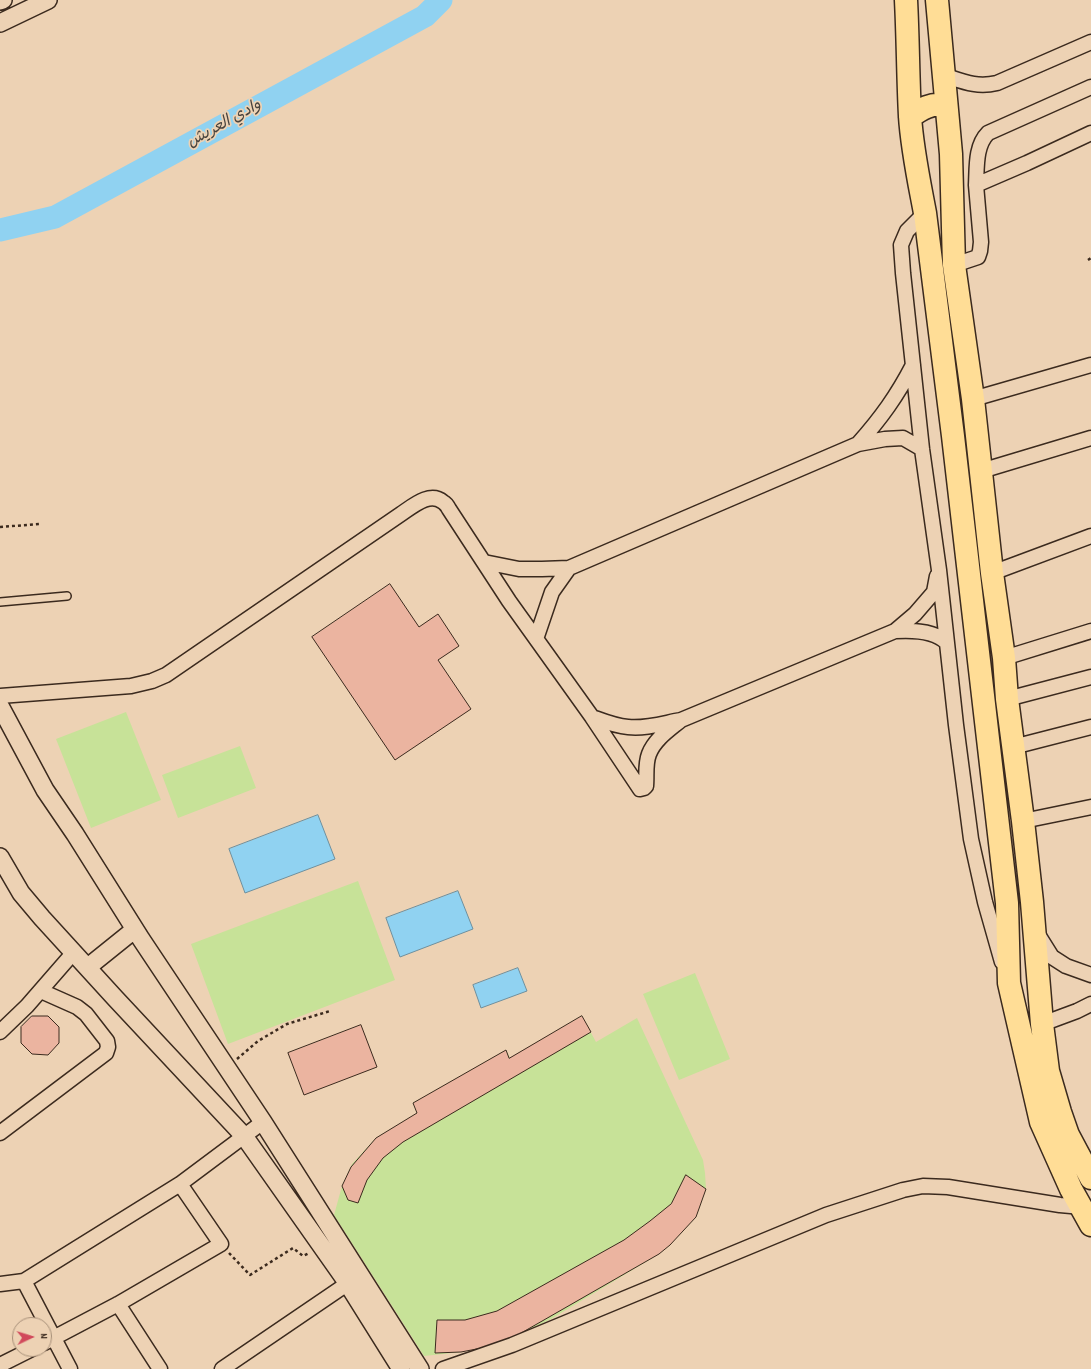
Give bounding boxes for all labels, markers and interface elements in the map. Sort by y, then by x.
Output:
water label: وادي العريش [185,97,265,153]
north arrow [12,1317,52,1357]
text: N [35,1333,51,1340]

